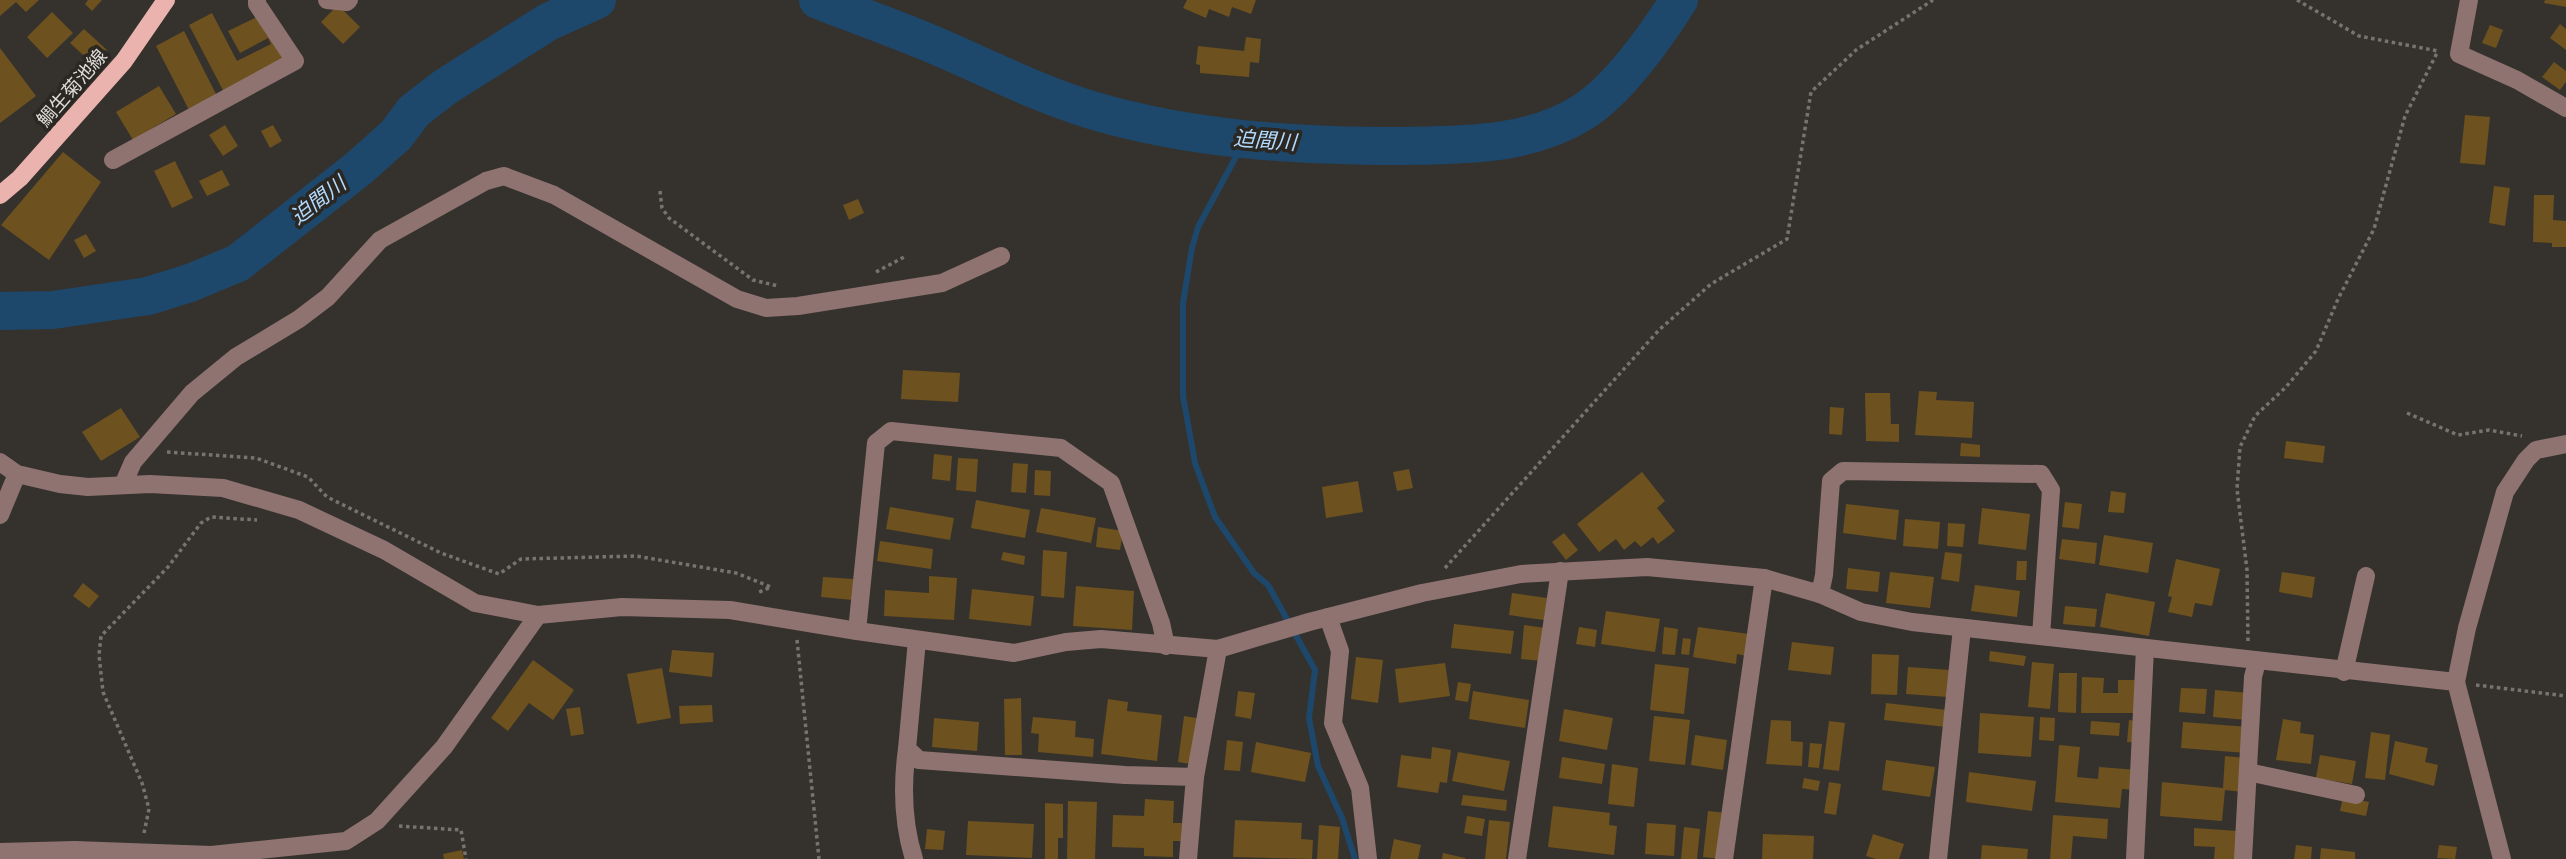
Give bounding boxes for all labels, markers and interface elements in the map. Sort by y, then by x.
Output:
street label: 鯛生菊池線 [33,45,111,131]
water label: 迫間川 [1233,126,1299,154]
water label: 迫間川 [286,170,351,228]

